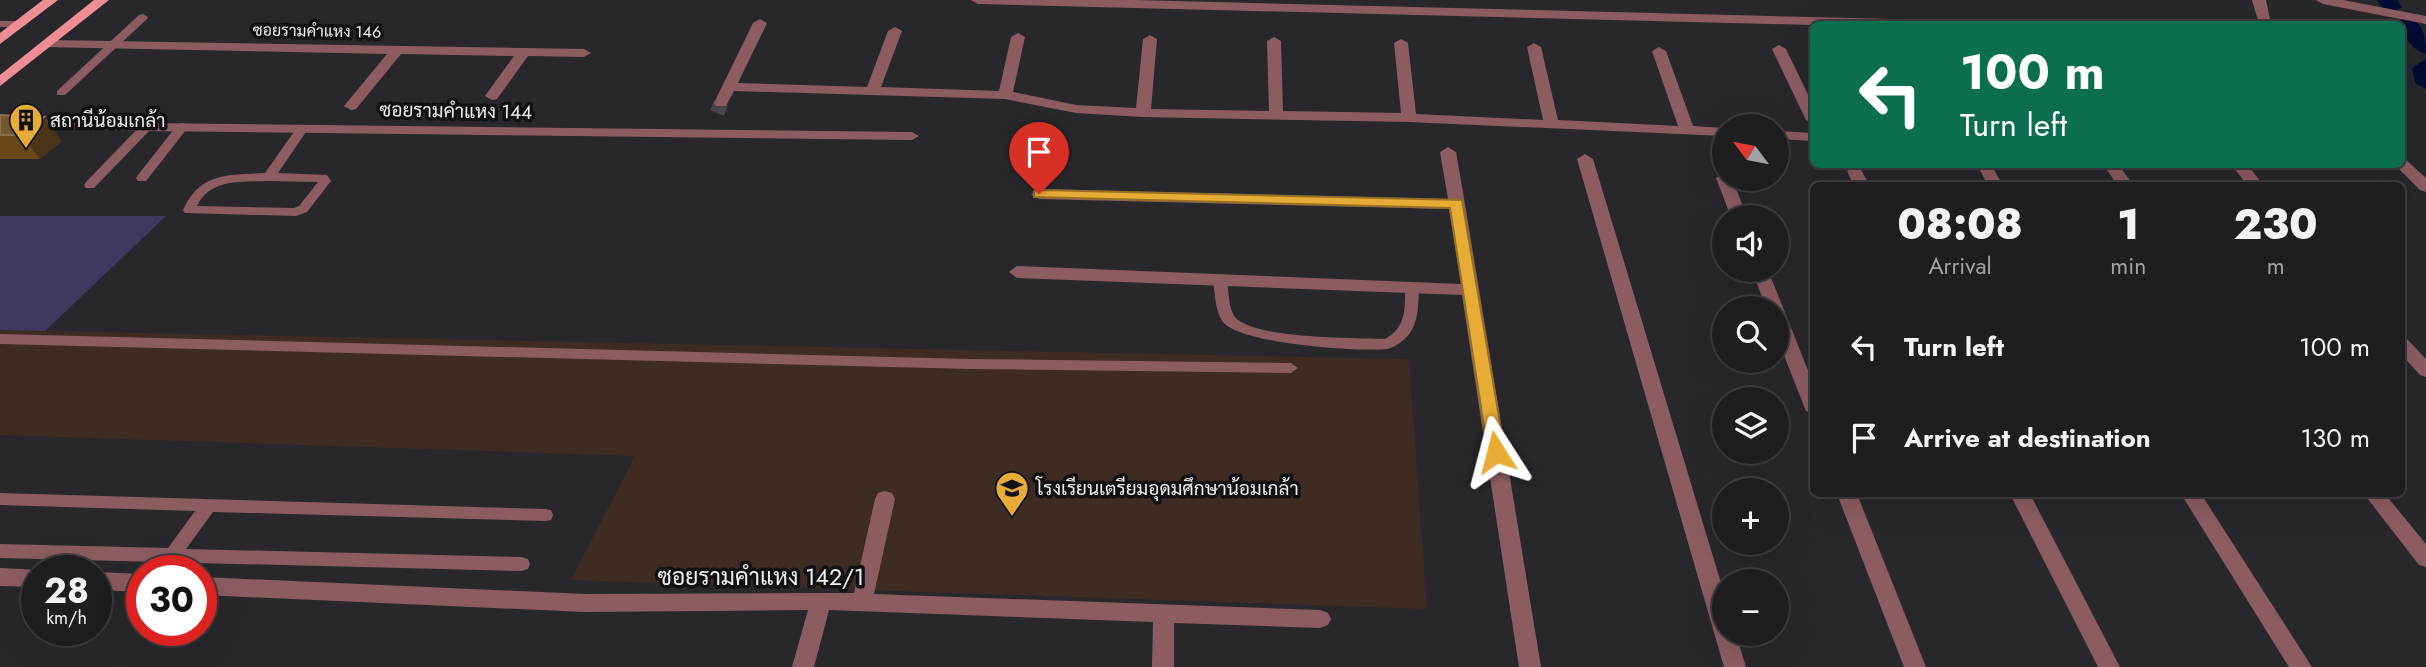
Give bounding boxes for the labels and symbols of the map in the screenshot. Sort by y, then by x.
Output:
street label: ซอยรามคำแหง 146 [253,18,381,44]
street label: ซอยรามคำแหง 144 [379,96,533,126]
building icon: สถานีน้อมเกล้า [7,101,45,150]
place label: สถานีน้อมเกล้า [50,107,165,134]
north arrow [1712,114,1788,191]
pin [1009,122,1069,194]
position arrow [1459,415,1533,489]
school or university icon: โรงเรียนเตรียมอุดมศึกษาน้อมเกล้า [993,469,1031,518]
place label: โรงเรียนเตรียมอุดมศึกษาน้อมเกล้า [1035,475,1299,502]
speed limit sign: 30 [126,555,217,646]
street label: ซอยรามคำแหง 142/1 [658,560,864,594]

